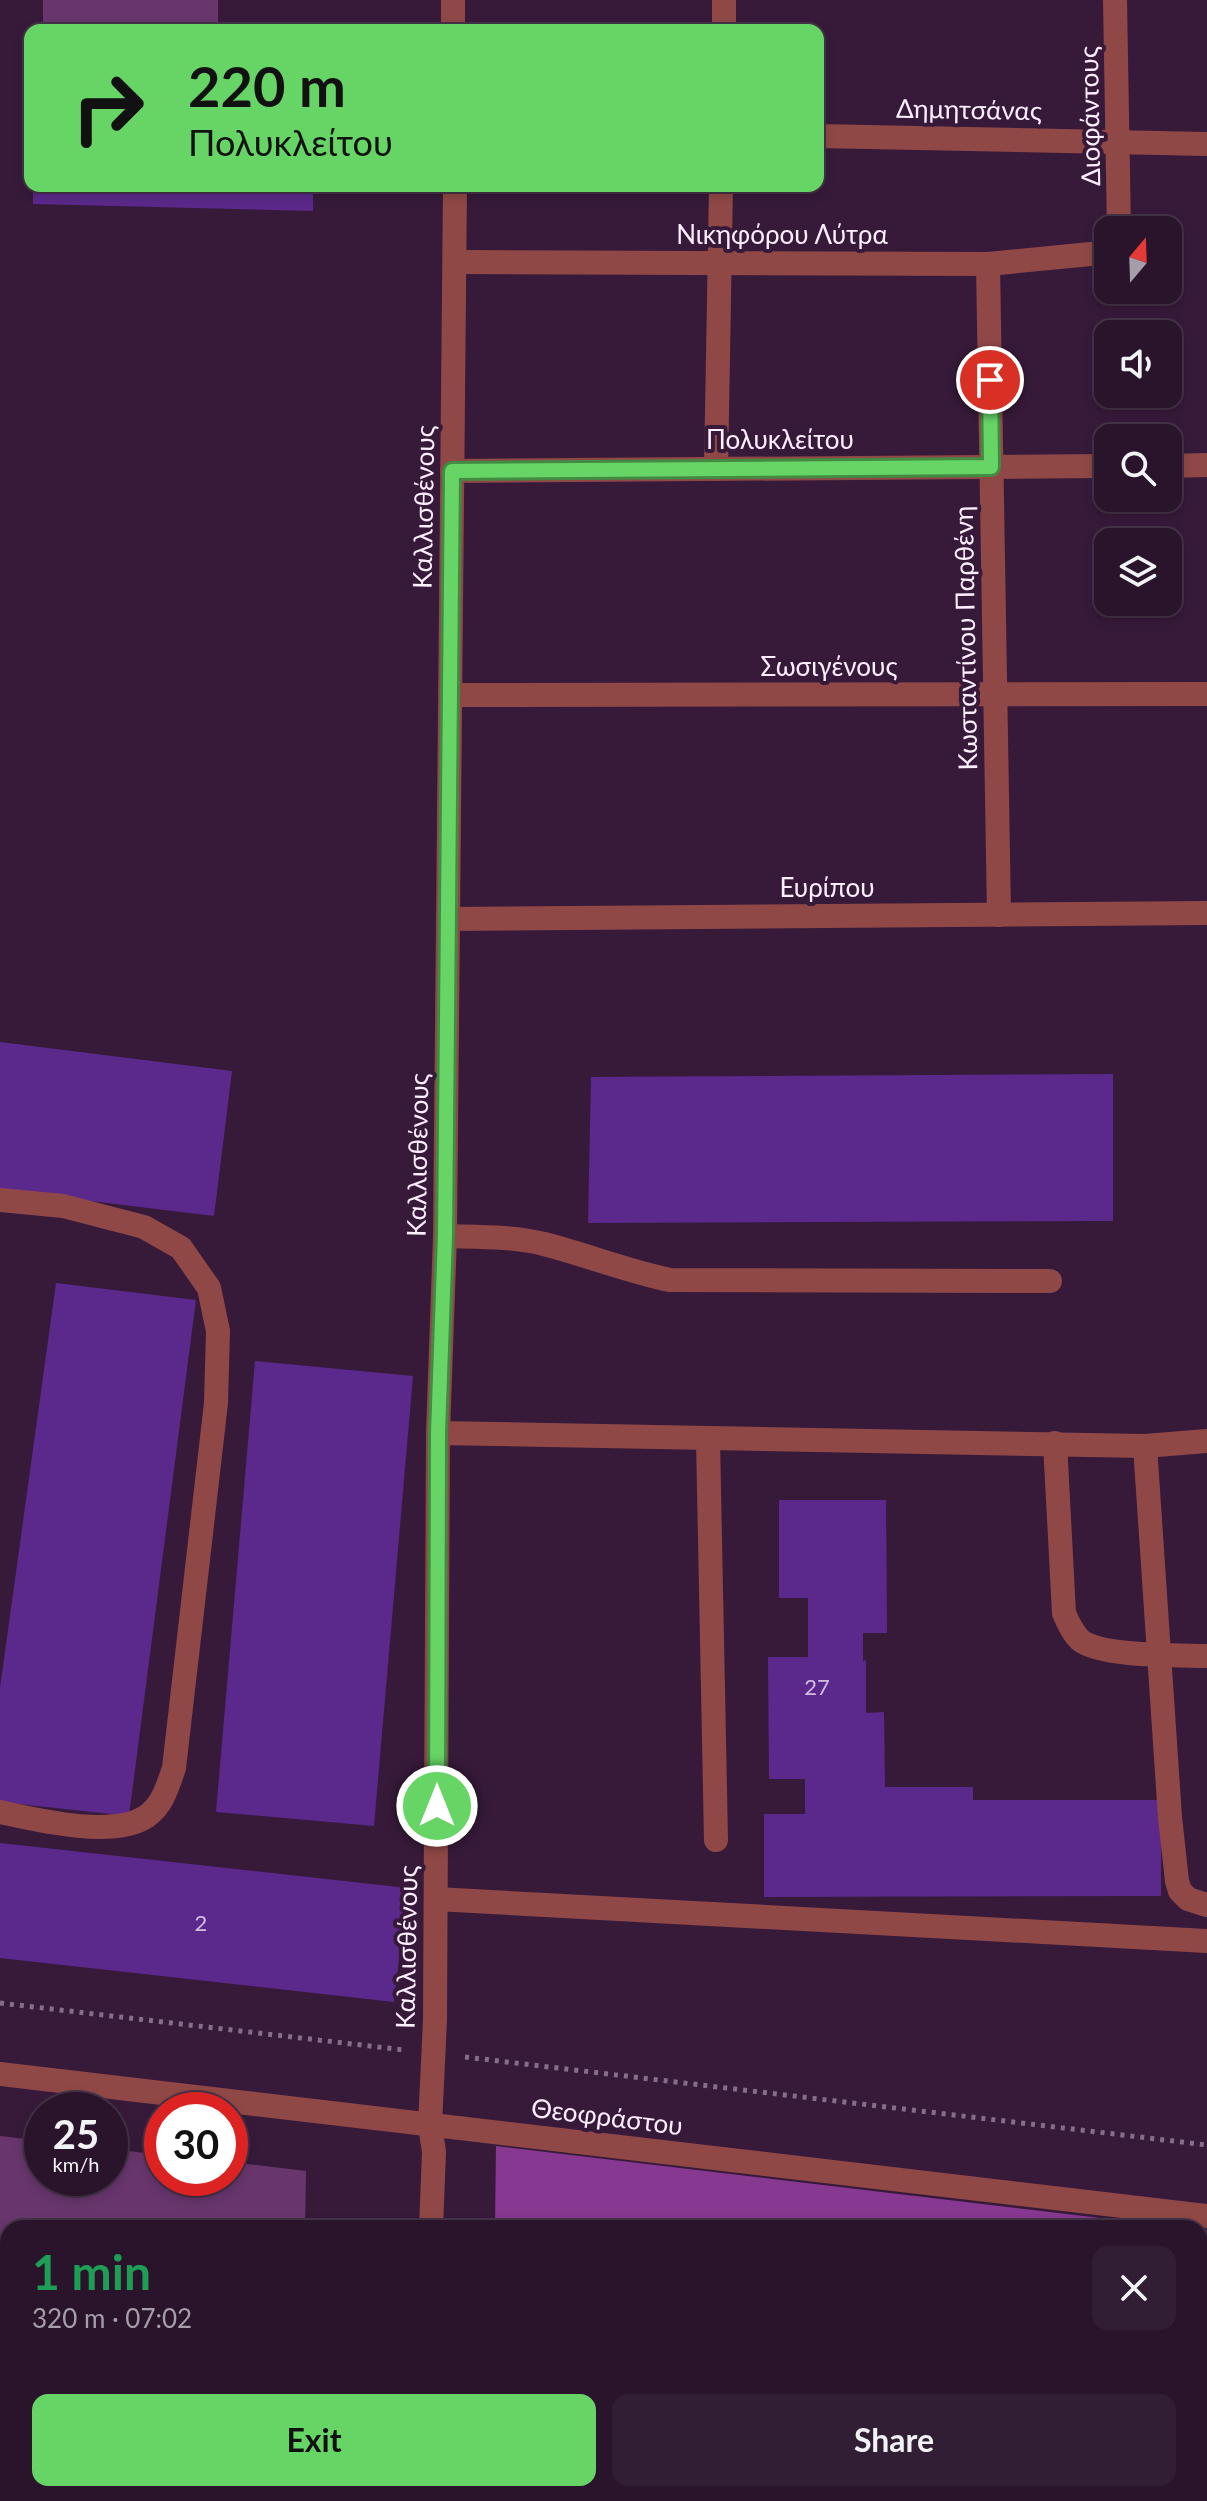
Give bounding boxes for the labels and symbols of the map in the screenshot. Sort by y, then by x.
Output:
street label: Διοφάντους [1072,46,1106,186]
street label: Δημητσάνας [896,92,1042,126]
north arrow [1094,216,1182,304]
street label: Νικηφόρου Λύτρα [676,218,888,250]
pin [956,346,1024,414]
street label: Πολυκλείτου [706,423,854,455]
street label: Καλλισθένους [406,425,440,589]
street label: Κωσταντίνου Παρθένη [947,505,983,771]
street label: Σωσιγένους [761,650,898,682]
street label: Ευρίπου [779,871,875,903]
street label: Καλλισθένους [400,1073,434,1237]
house number: 27 [804,1673,830,1700]
position arrow [395,1764,479,1848]
street label: Καλλισθένους [389,1865,423,2029]
house number: 2 [195,1909,207,1936]
street label: Θεοφράστου [530,2091,685,2141]
speed limit sign: 30 [144,2092,248,2196]

